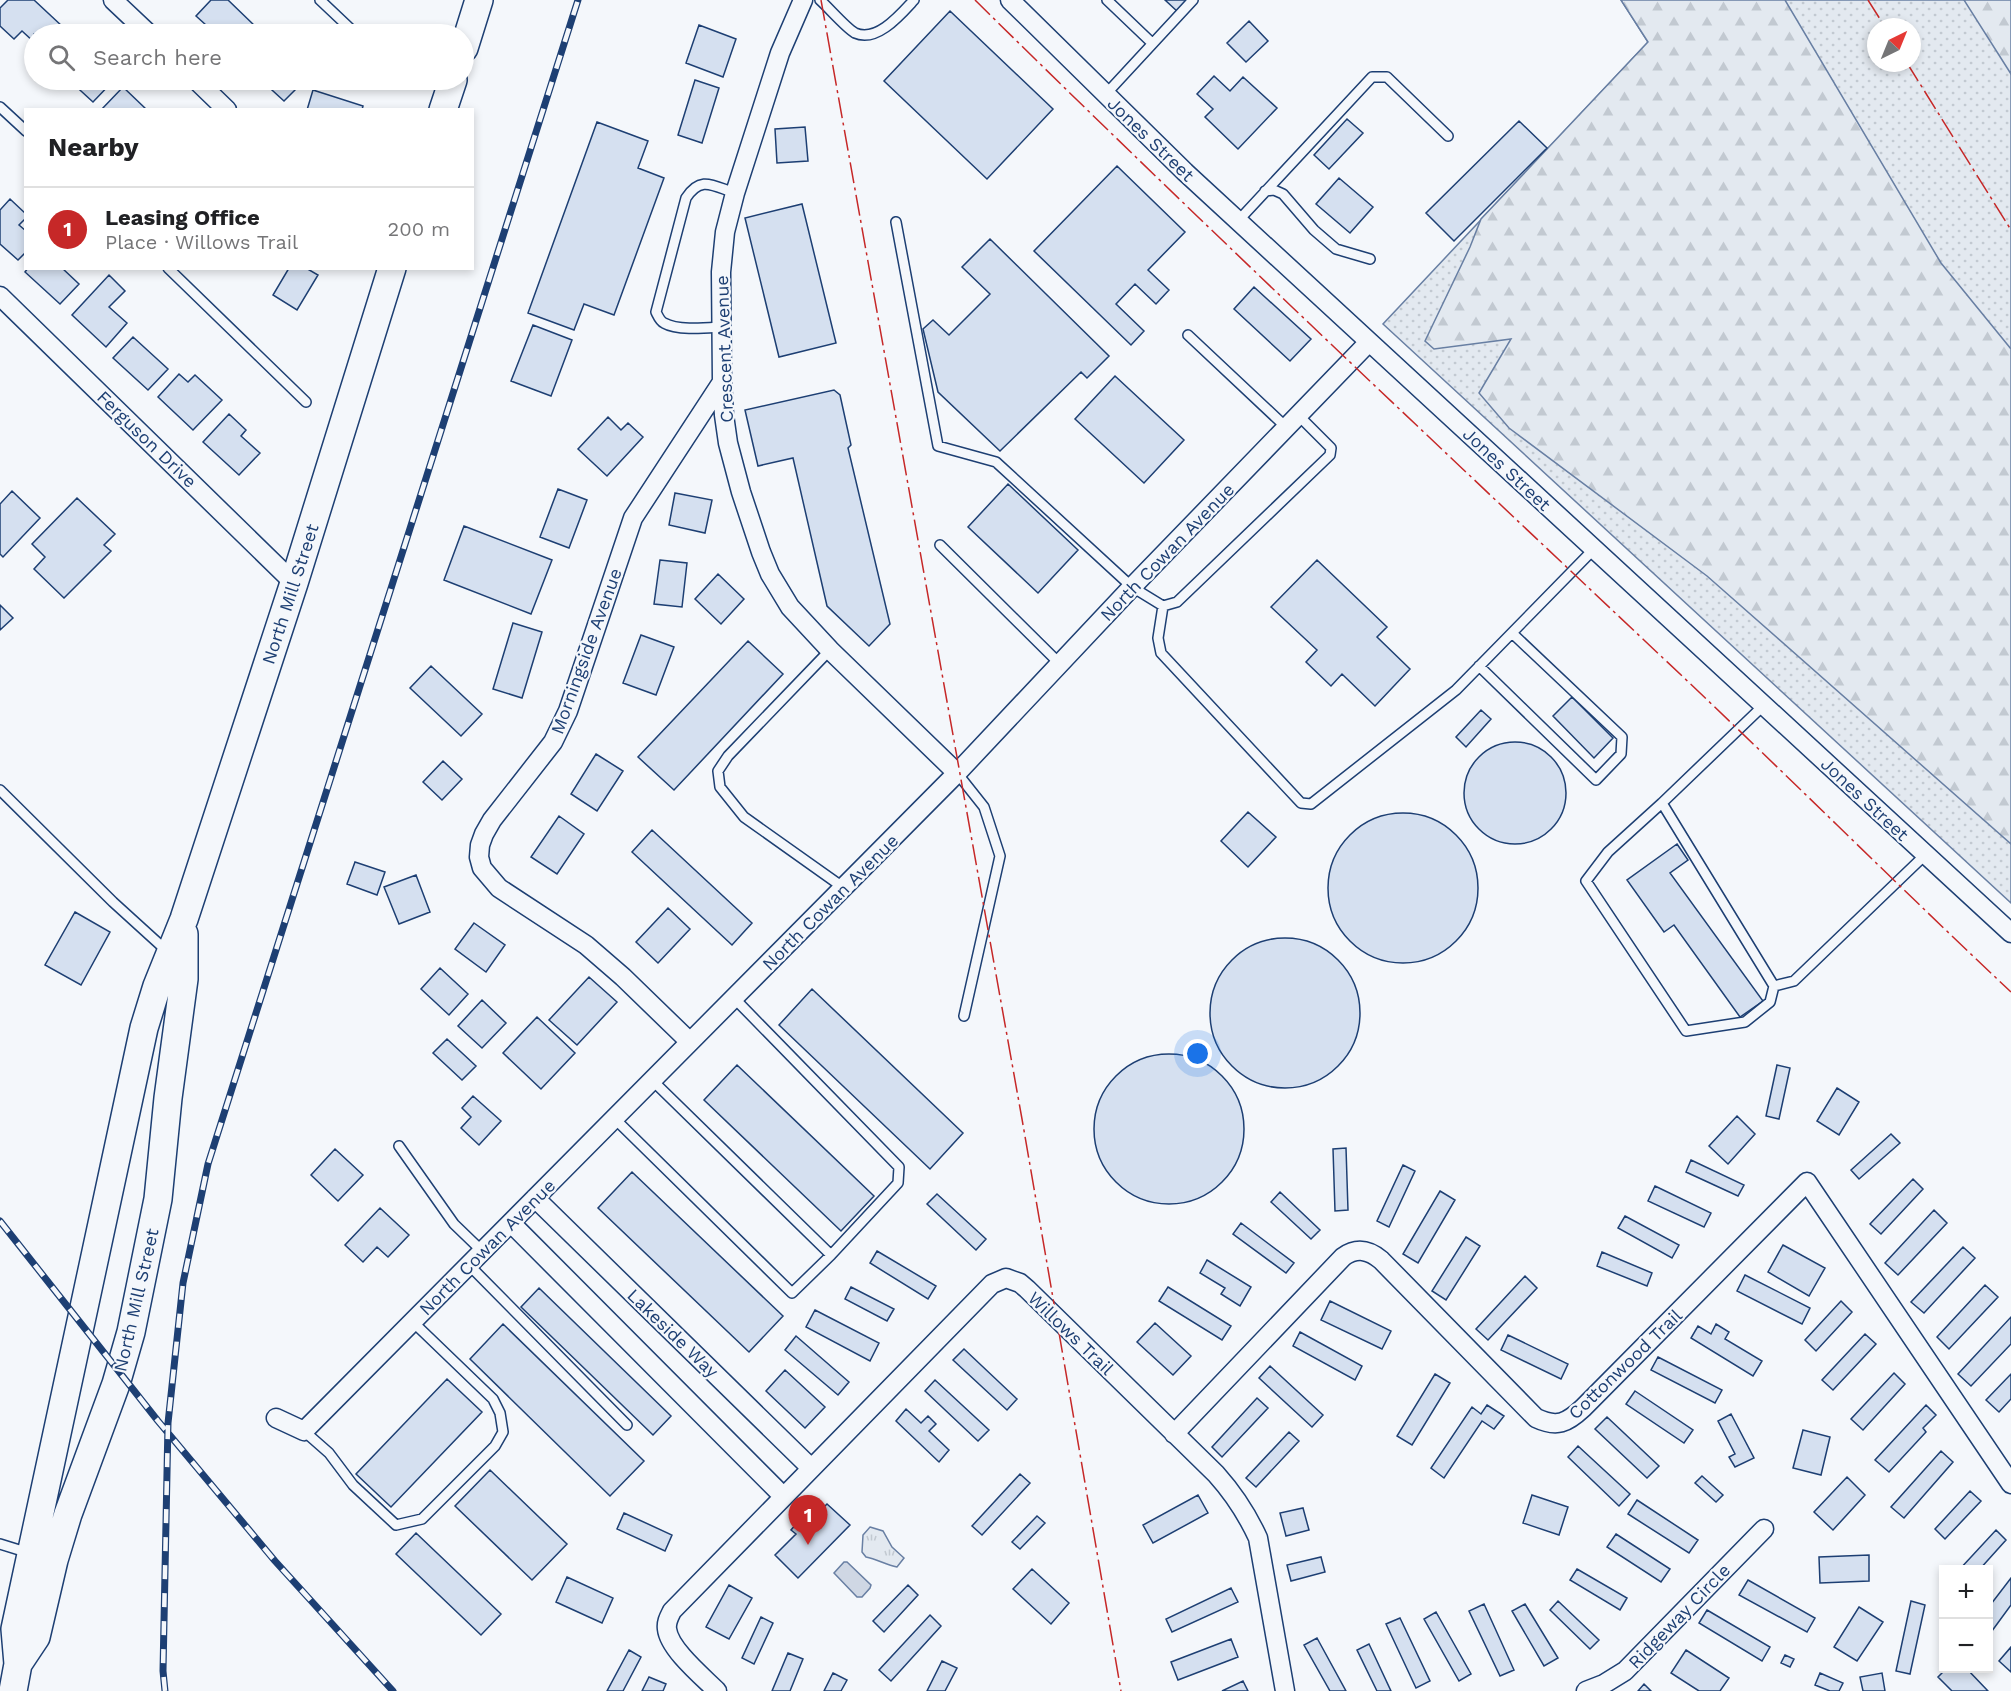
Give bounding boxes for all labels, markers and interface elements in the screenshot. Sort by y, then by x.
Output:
north arrow [1867,18,1921,72]
search box [24,24,474,90]
icon: search [45,41,78,74]
text: Search here [93,45,222,70]
street label: Jones Street [1103,92,1199,186]
text: Nearby [48,132,139,162]
text: Leasing Office [105,205,260,230]
text: 1 [63,217,72,241]
text: 200 m [388,217,450,241]
text: Place · Willows Trail [105,230,298,254]
street label: Crescent Avenue [711,275,737,423]
street label: Ferguson Drive [93,386,201,492]
street label: Jones Street [1459,423,1556,515]
street label: North Cowan Avenue [1096,479,1238,625]
street label: North Mill Street [257,521,323,667]
street label: Morningside Avenue [546,565,626,737]
street label: Jones Street [1817,753,1914,845]
street label: North Cowan Avenue [758,830,902,974]
your location [1183,1039,1212,1068]
street label: North Cowan Avenue [415,1175,559,1319]
street label: North Mill Street [109,1226,163,1374]
street label: Lakeside Way [623,1284,723,1382]
street label: Willows Trail [1024,1287,1119,1379]
street label: Cottonwood Trail [1564,1304,1686,1423]
pin: 1 [788,1496,828,1545]
street label: Ridgeway Circle [1624,1559,1734,1673]
map controls [1939,1565,1993,1673]
button: + [1939,1565,1993,1619]
button: − [1939,1619,1993,1673]

